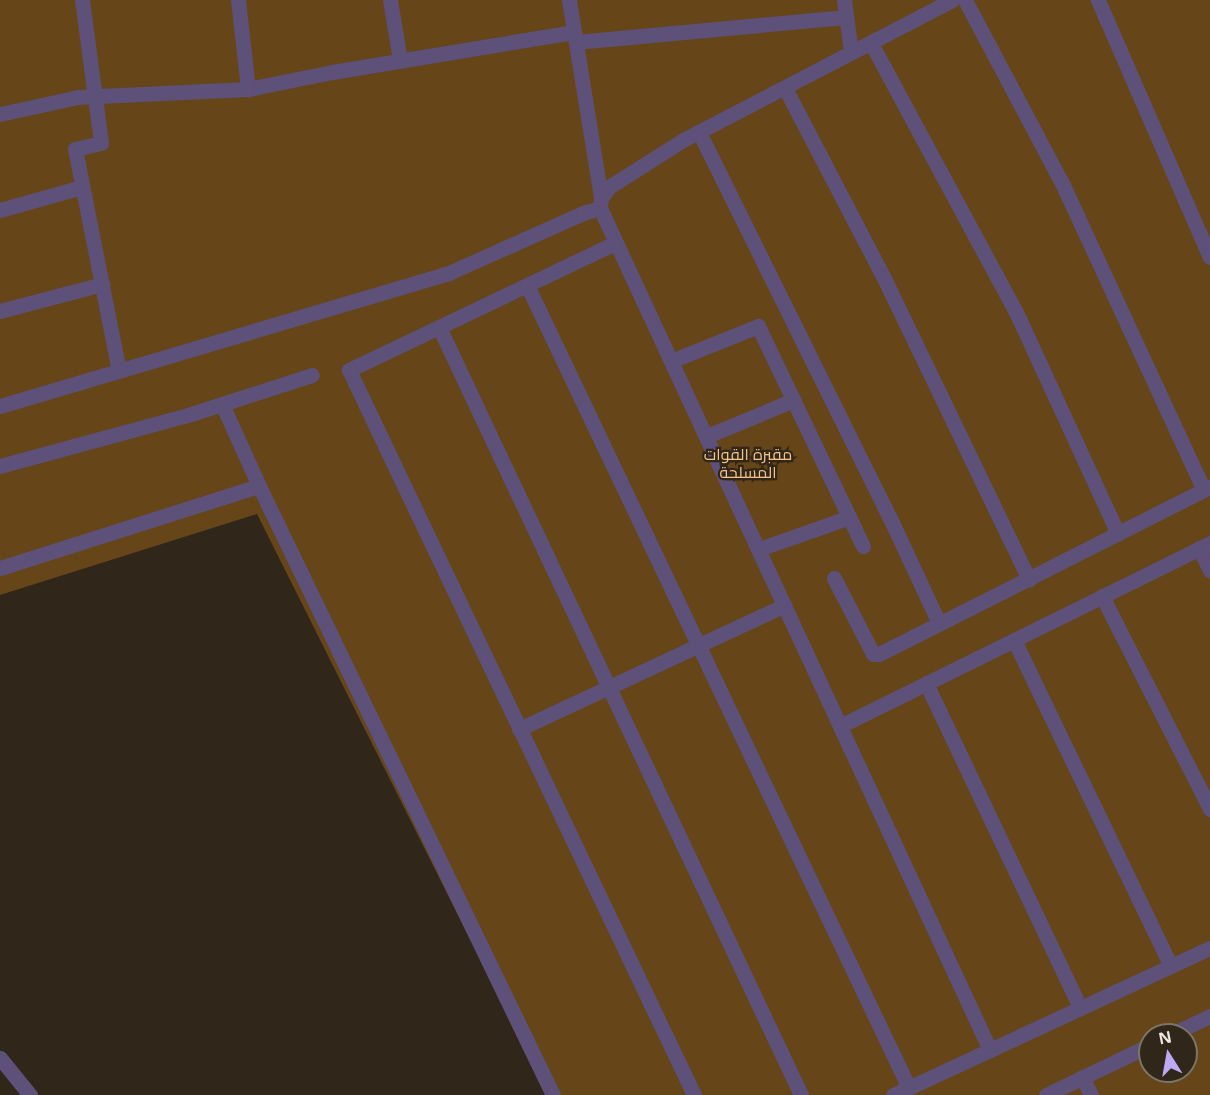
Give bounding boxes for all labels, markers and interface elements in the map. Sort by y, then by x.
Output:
park label: مقبرة القوات المسلحة [704,444,792,482]
north arrow [1138,1023,1198,1083]
text: N [1156,1025,1173,1049]

